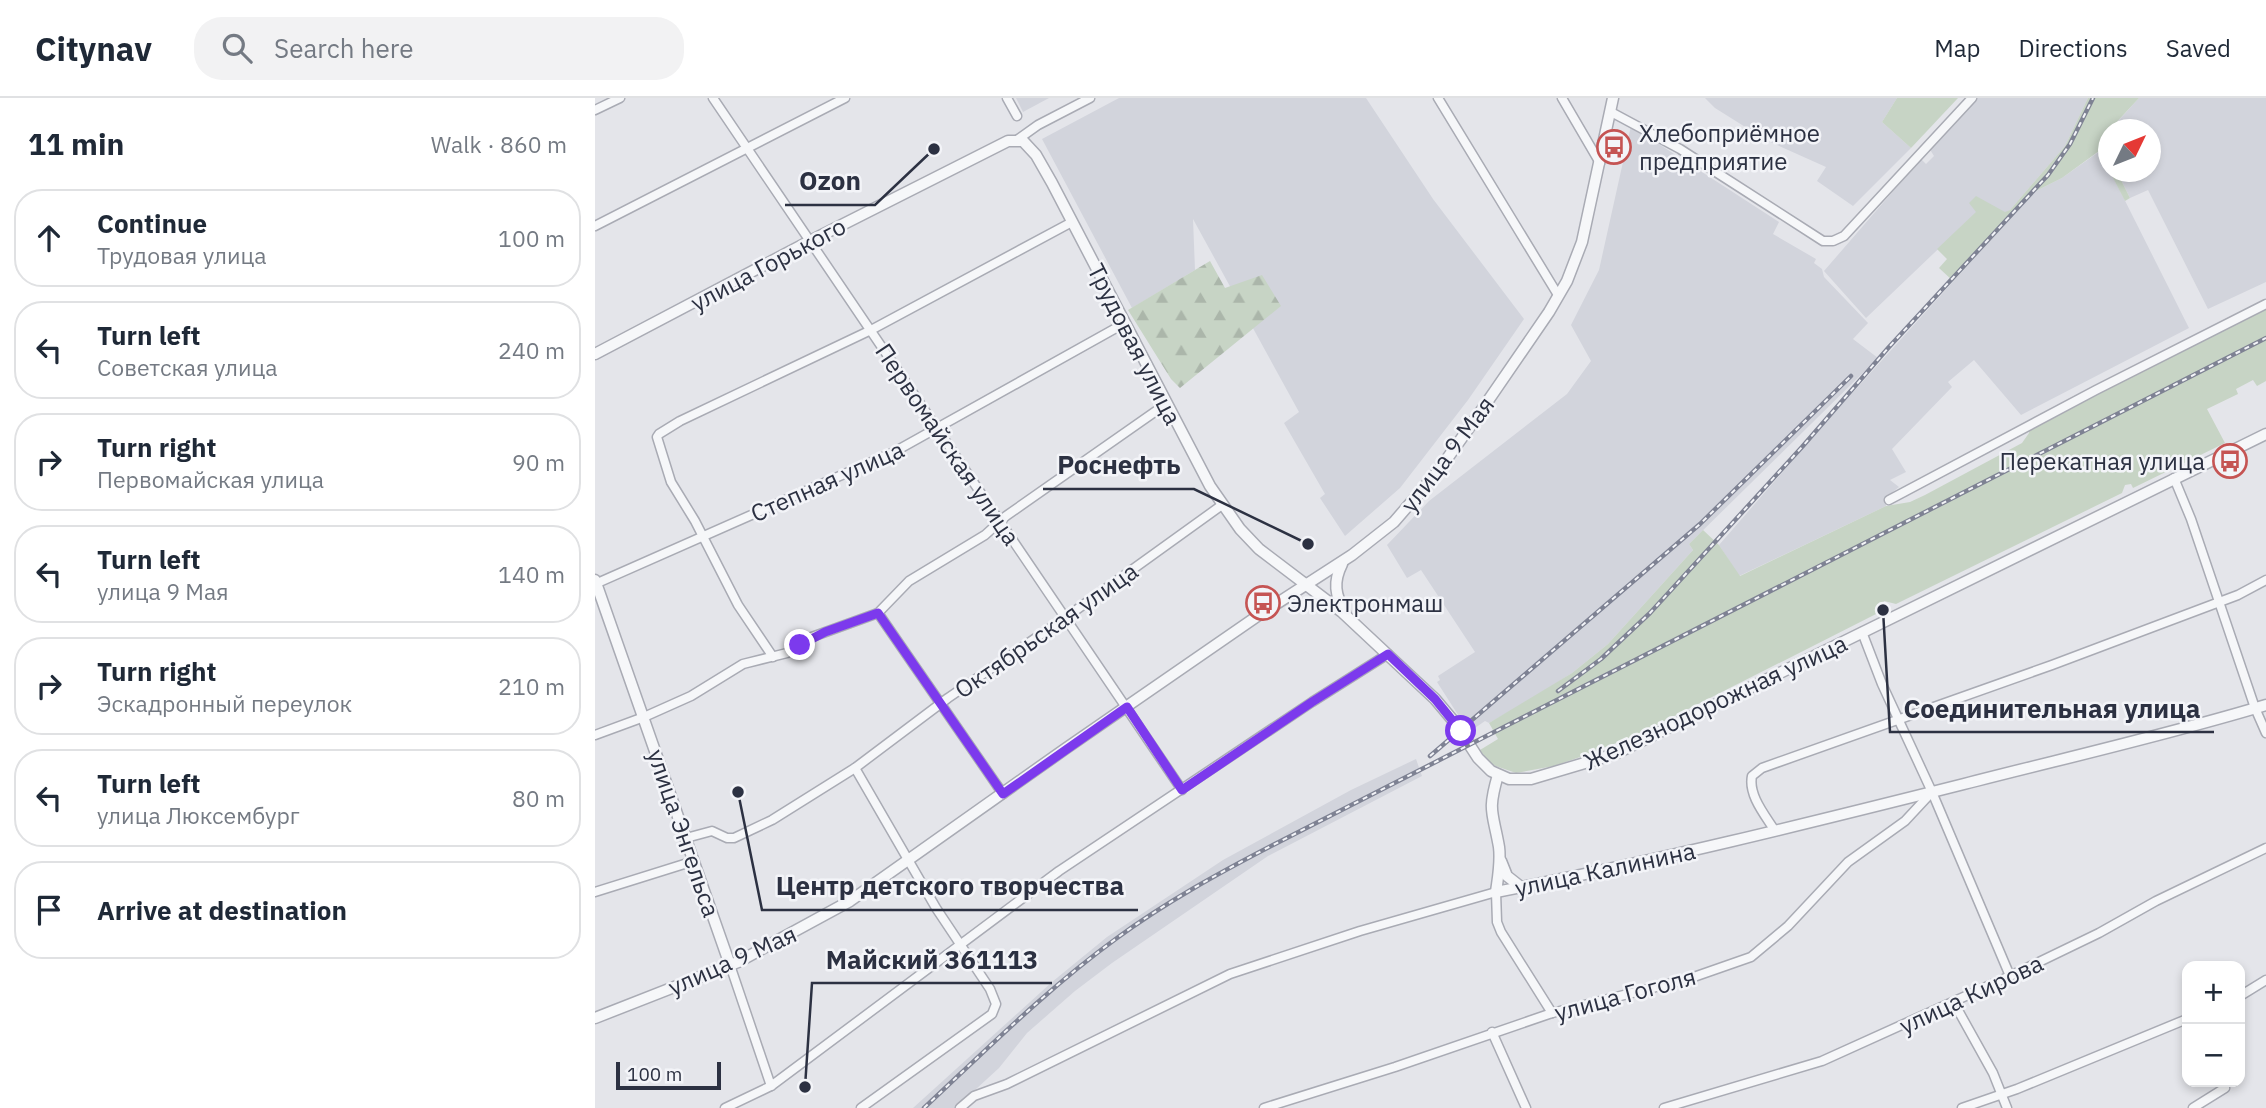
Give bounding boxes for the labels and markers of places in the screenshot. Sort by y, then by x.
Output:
place label: Хлебоприёмное предприятие [1639,117,1820,177]
bus stop icon: Хлебоприёмное предприятие [1595,128,1633,166]
callout: Ozon [785,158,875,205]
callout: Роснефть [1043,442,1194,489]
bus stop icon: Перекатная улица [2211,442,2249,480]
place label: Перекатная улица [2000,445,2205,477]
bus stop icon: Электронмаш [1244,584,1282,622]
place label: Электронмаш [1287,587,1443,619]
callout: Соединительная улица [1890,685,2214,732]
callout: Центр детского творчества [762,863,1138,910]
callout: Майский 361113 [812,936,1052,983]

